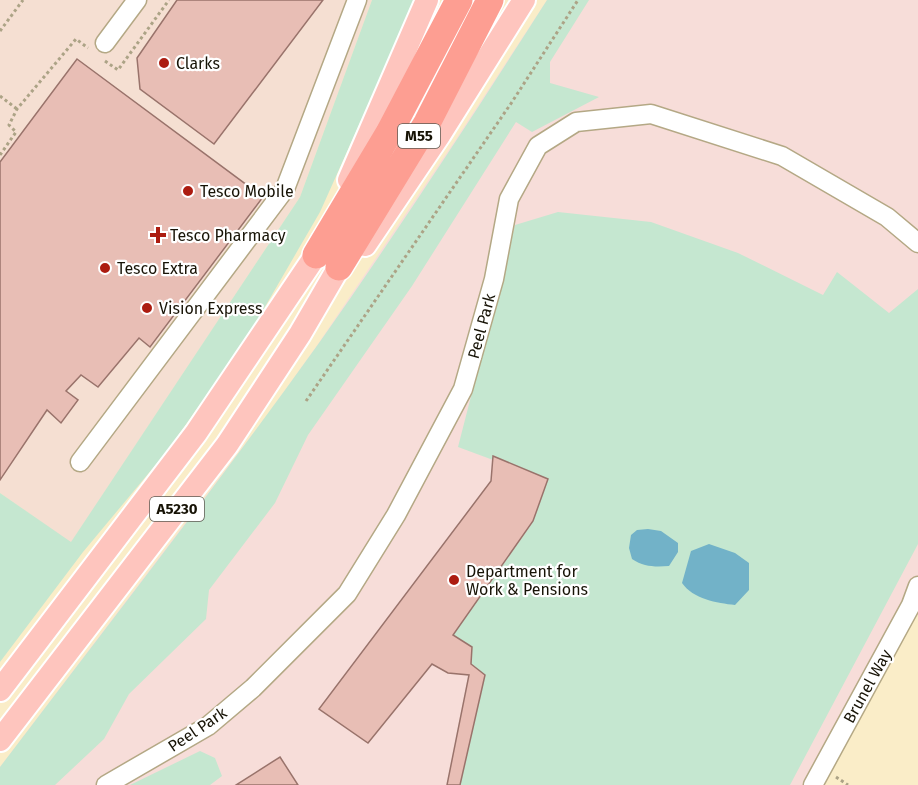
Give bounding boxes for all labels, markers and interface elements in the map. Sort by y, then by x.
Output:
place label: Clarks [176,54,220,73]
marker: Clarks [157,56,171,70]
road number: M55 [398,124,440,148]
place label: Tesco Mobile [200,182,294,201]
marker: Tesco Mobile [181,184,195,198]
place label: Tesco Pharmacy [170,226,286,245]
marker: Tesco Pharmacy [151,228,165,242]
place label: Tesco Extra [117,259,198,278]
marker: Tesco Extra [98,261,112,275]
street label: Peel Park [464,291,499,361]
place label: Vision Express [159,299,262,318]
marker: Vision Express [140,301,154,315]
road number: A5230 [150,497,204,521]
place label: Department for Work & Pensions [466,562,588,599]
marker: Department for Work & Pensions [447,573,461,587]
street label: Brunel Way [839,646,896,726]
street label: Peel Park [164,702,231,756]

